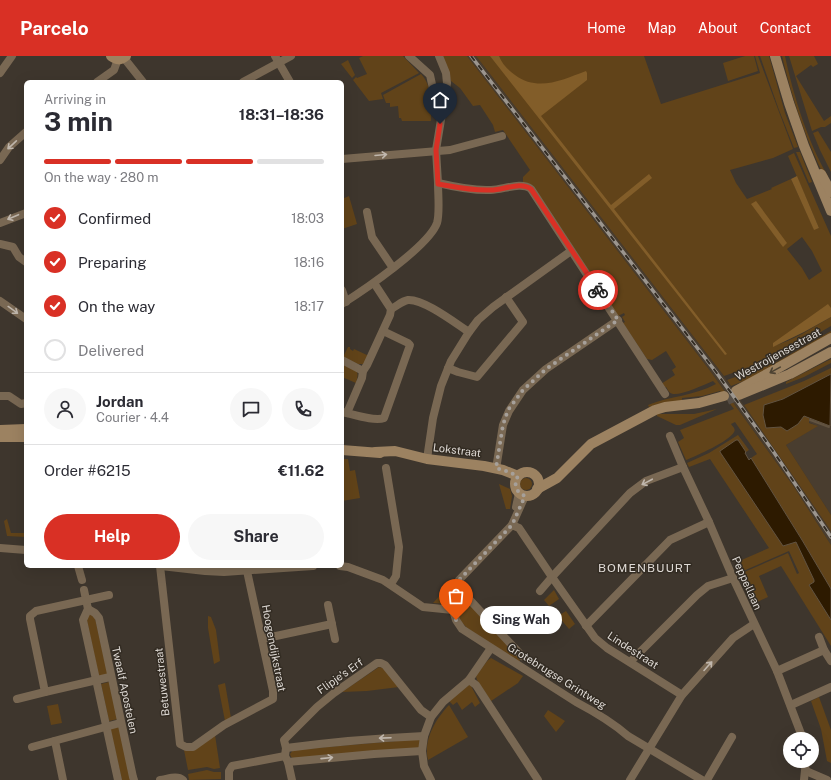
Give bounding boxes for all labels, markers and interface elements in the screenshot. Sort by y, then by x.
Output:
text: Parcelo [20,17,89,39]
text: Home [587,20,626,36]
text: Map [648,20,676,36]
text: About [698,20,738,36]
text: Contact [760,20,811,36]
pin [423,83,457,124]
icon: home [429,89,451,111]
text: Arriving in [44,92,106,107]
text: 3 min [44,106,113,137]
text: 18:31–18:36 [239,106,324,123]
one-way arrow [7,140,17,150]
one-way arrow [374,152,387,159]
text: On the way · 280 m [44,170,159,185]
icon: check [44,207,66,229]
text: Confirmed [78,210,151,227]
text: 18:03 [291,211,324,226]
one-way arrow [7,214,19,221]
icon: check [44,251,66,273]
text: Preparing [78,254,147,271]
text: 18:16 [294,255,324,270]
courier [578,270,618,310]
icon: bike [587,279,609,301]
icon: check [44,295,66,317]
text: On the way [78,298,155,315]
text: 18:17 [294,299,324,314]
one-way arrow [7,306,18,314]
street label: Westroijensestraat [733,325,823,383]
text: Delivered [78,342,144,359]
one-way arrow [770,366,782,374]
button: person [44,388,86,430]
button: chat [230,388,272,430]
button: phone [282,388,324,430]
text: Jordan [96,393,143,410]
text: Courier · 4.4 [96,410,169,425]
street label: Lokstraat [432,441,482,459]
text: Order #6215 [44,462,131,479]
text: €11.62 [278,462,324,479]
one-way arrow [641,479,653,486]
button: Help [44,514,180,560]
button: Share [188,514,324,560]
street label: Peppellaan [730,554,764,612]
district label: BOMENBUURT [598,561,692,575]
pin [439,579,473,620]
icon: bag [445,585,467,607]
street label: Hoogendijkstraat [260,603,288,693]
callout: Sing Wah [480,606,562,634]
text: Sing Wah [492,612,550,627]
street label: Lindestraat [605,629,661,671]
street label: Grotebrugse Grintweg [506,641,609,711]
street label: Twaalf Apostelen [110,645,140,735]
street label: Betuwestraat [152,647,172,717]
street label: Flipje's Erf [315,655,366,696]
one-way arrow [703,661,712,671]
map controls [783,732,819,768]
button: locate [783,732,819,768]
one-way arrow [379,734,392,742]
one-way arrow [320,754,333,762]

